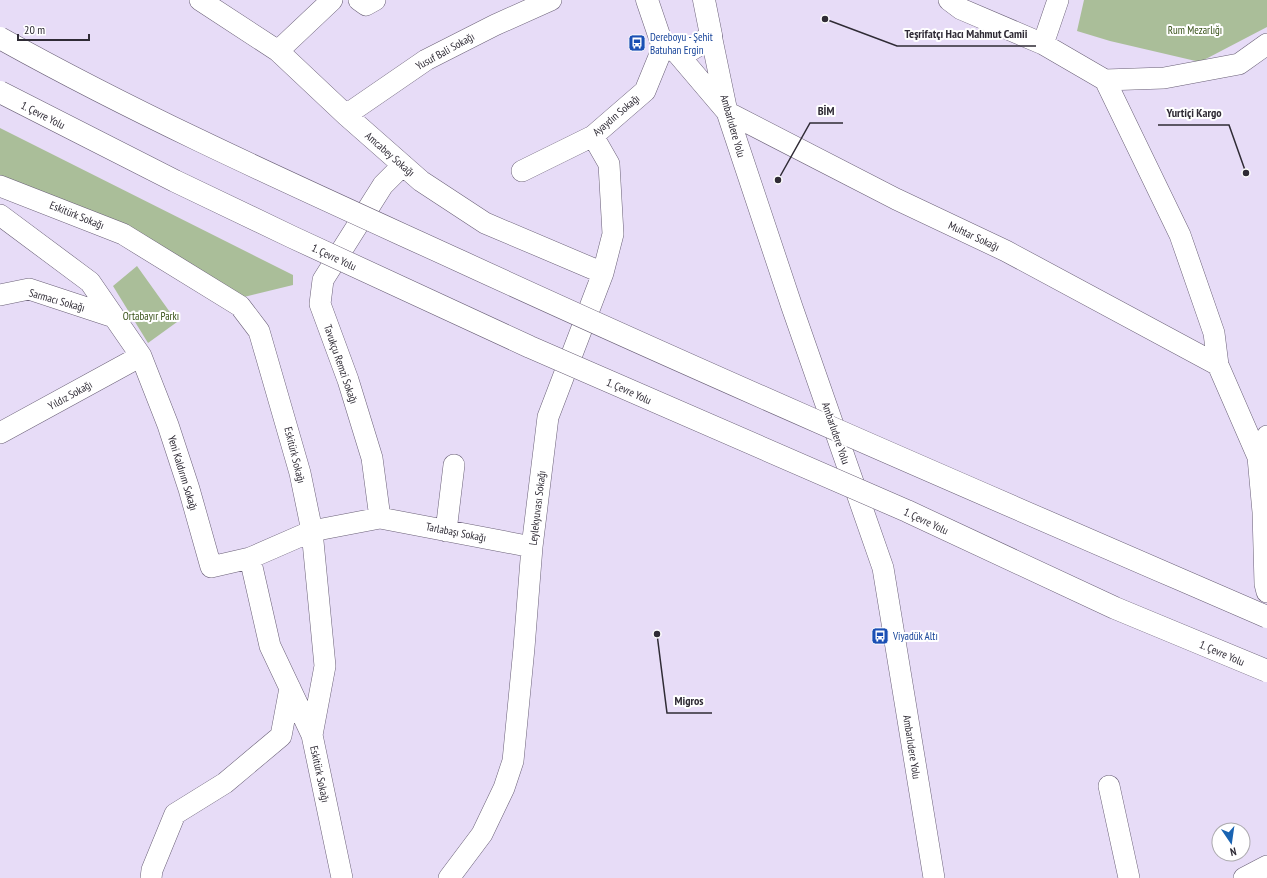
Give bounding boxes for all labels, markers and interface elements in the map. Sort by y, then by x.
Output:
scale bar [18,16,89,42]
text: 20 m [24,22,45,37]
callout: Teşrifatçı Hacı Mahmut Camii [897,22,1036,46]
park label: Rum Mezarlığı [1168,23,1222,37]
text: Teşrifatçı Hacı Mahmut Camii [905,26,1028,41]
street label: Yusuf Bali Sokağı [413,29,477,73]
place label: Dereboyu - Şehit Batuhan Ergin [650,30,713,57]
bus stop icon: Dereboyu - Şehit Batuhan Ergin [627,33,647,53]
street label: Ayaydın Sokağı [590,91,642,139]
street label: Ambarlıdere Yolu [717,93,749,159]
street label: 1. Çevre Yolu [19,98,68,132]
callout: BİM [810,99,843,123]
callout: Yurtiçi Kargo [1158,101,1229,125]
text: BİM [818,103,834,118]
text: Yurtiçi Kargo [1165,105,1222,120]
street label: Amcabey Sokağı [362,129,418,179]
street label: Eskitürk Sokağı [48,198,106,232]
street label: Muhtar Sokağı [946,218,1002,254]
street label: 1. Çevre Yolu [309,241,359,274]
street label: Sarmacı Sokağı [27,285,87,315]
park label: Ortabayır Parkı [123,309,179,323]
street label: Tavukçu Remzi Sokağı [321,322,361,406]
street label: 1. Çevre Yolu [604,375,654,407]
street label: Yıldız Sokağı [45,377,95,413]
street label: Ambarlıdere Yolu [819,400,853,466]
street label: Eskitürk Sokağı [281,425,309,485]
street label: Yeni Kaldırım Sokağı [165,434,201,512]
street label: Leylekyuvası Sokağı [525,470,549,546]
street label: 1. Çevre Yolu [901,505,951,538]
street label: Tarlabaşı Sokağı [425,519,487,545]
bus stop icon: Viyadük Altı [870,626,890,646]
place label: Viyadük Altı [892,629,938,643]
street label: 1. Çevre Yolu [1197,637,1247,669]
callout: Migros [667,689,712,713]
text: Migros [674,693,704,708]
street label: Ambarlıdere Yolu [900,714,924,780]
street label: Eskitürk Sokağı [307,744,333,804]
north arrow [1211,822,1251,862]
text: N [1229,844,1238,859]

